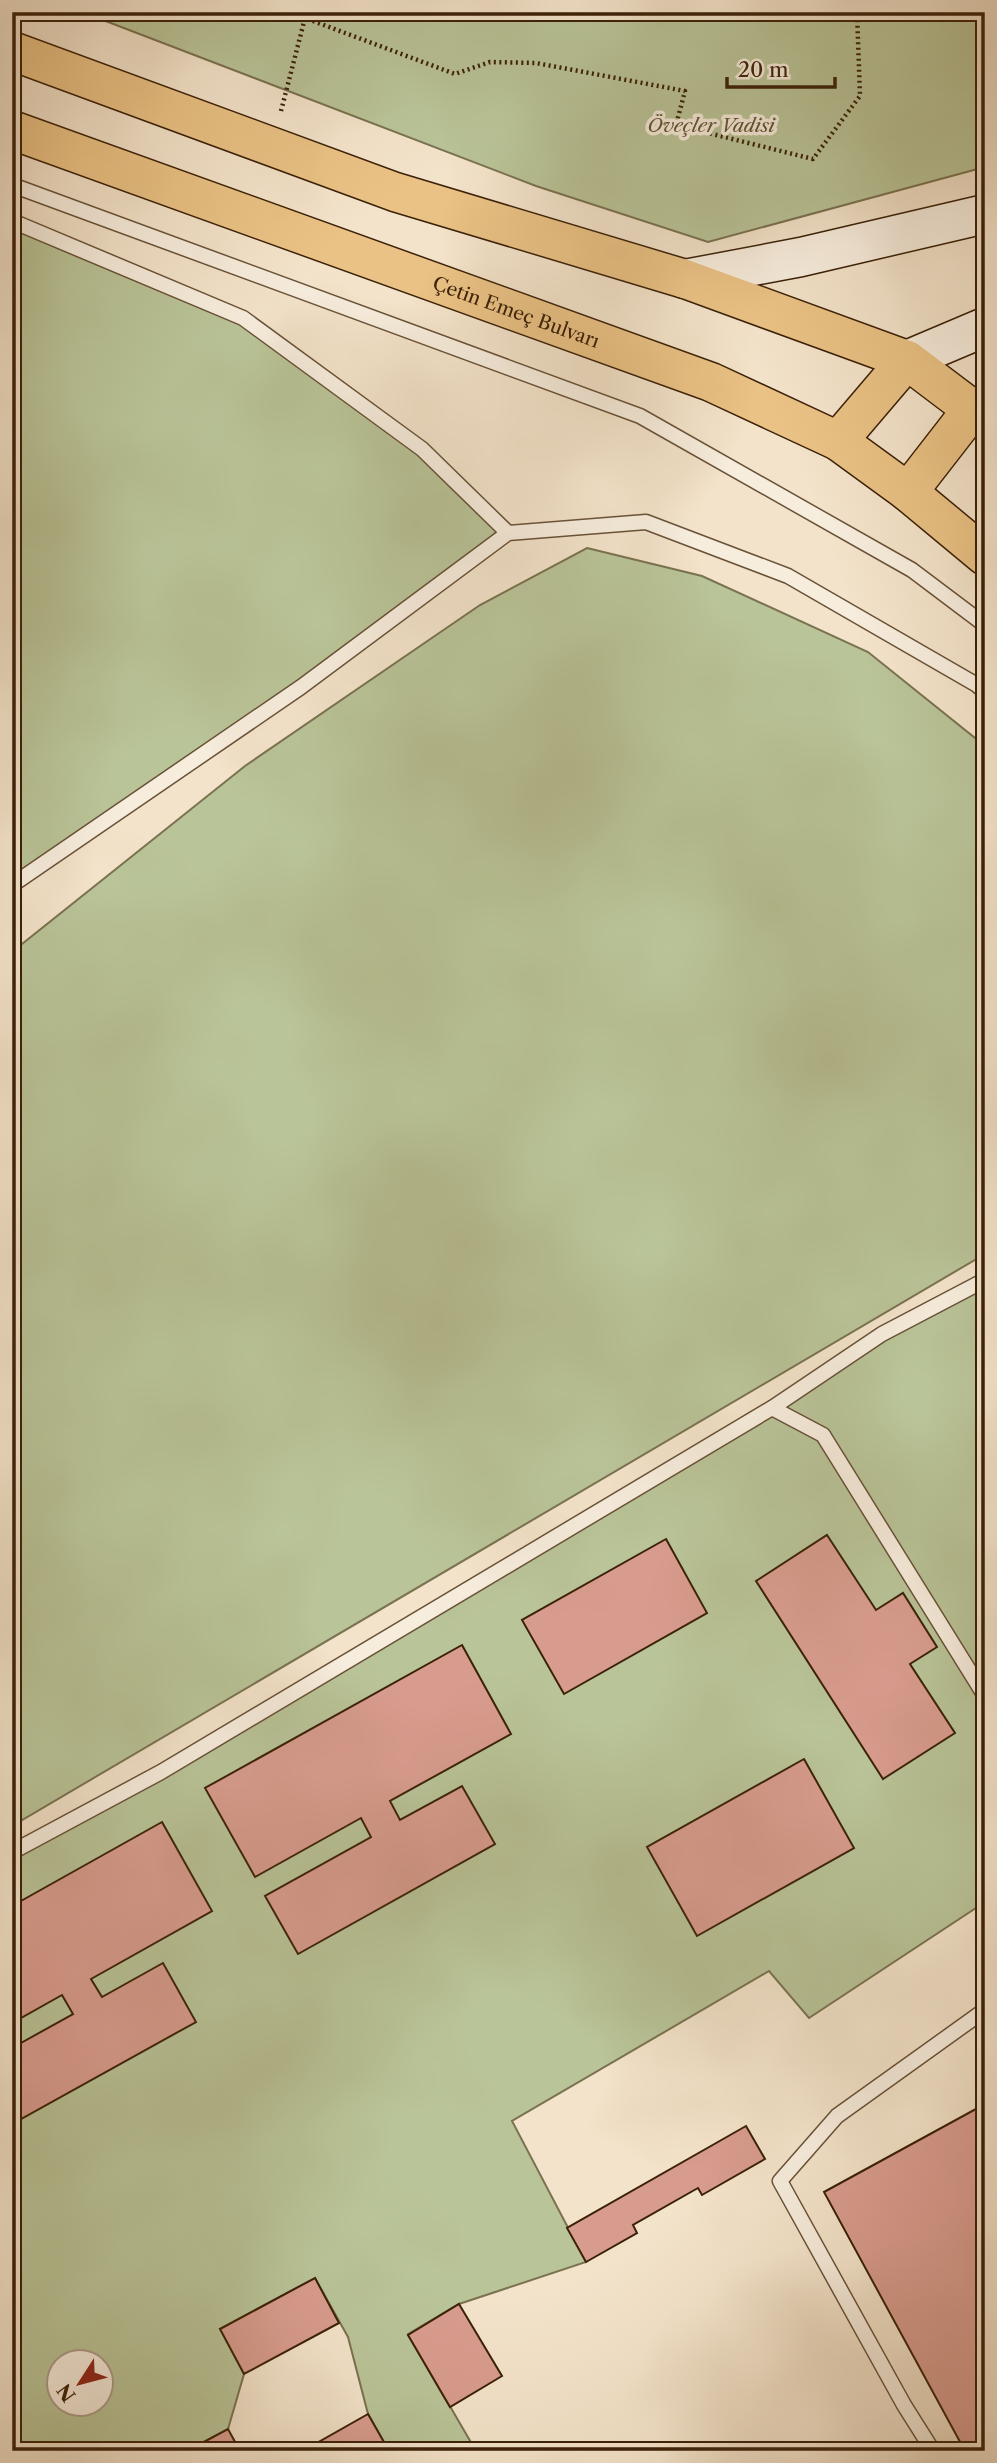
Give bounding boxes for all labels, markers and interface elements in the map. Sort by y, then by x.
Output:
scale bar [727,46,836,90]
text: 20 m [738,57,789,82]
park label: Öveçler Vadisi [647,114,776,137]
street label: Çetin Emeç Bulvarı [430,271,603,352]
north arrow [46,2348,116,2418]
text: N [52,2379,81,2406]

